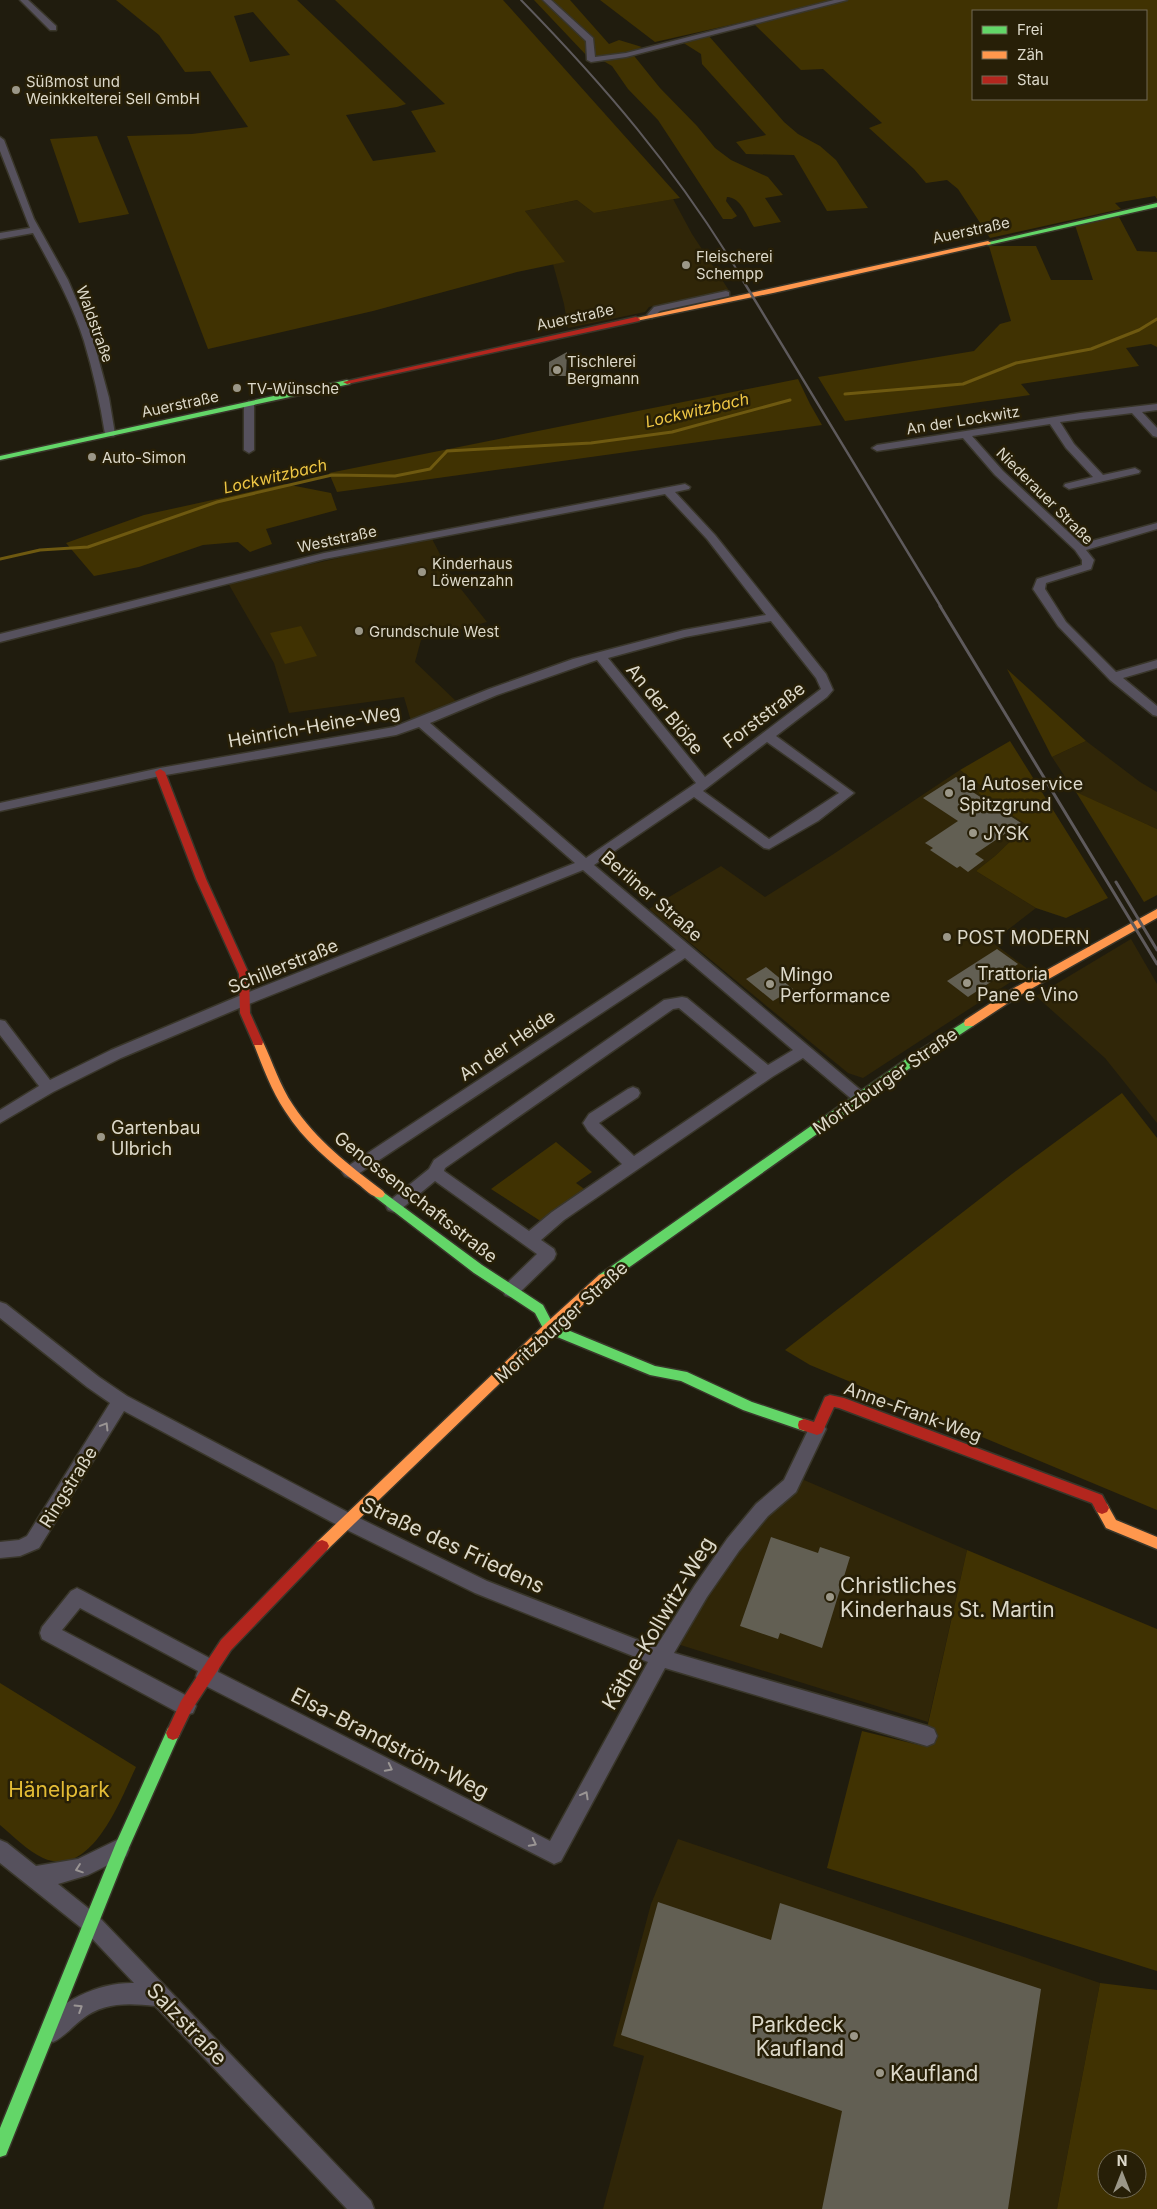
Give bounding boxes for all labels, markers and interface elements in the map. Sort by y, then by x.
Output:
legend [972,10,1147,100]
text: Frei [1017,20,1043,39]
text: Zäh [1017,45,1044,64]
text: Stau [1017,70,1049,89]
place label: Süßmost und Weinkkelterei Sell GmbH [26,72,200,108]
marker: Süßmost und Weinkkelterei Sell GmbH [10,84,22,96]
street label: Auerstraße [931,213,1011,247]
place label: Fleischerei Schempp [696,247,773,283]
marker: Fleischerei Schempp [680,259,692,271]
street label: Waldstraße [72,283,118,365]
street label: Auerstraße [535,300,615,334]
place label: Tischlerei Bergmann [567,352,639,388]
marker: Tischlerei Bergmann [551,364,563,376]
place label: TV-Wünsche [247,379,339,398]
marker: TV-Wünsche [231,382,243,394]
street label: Auerstraße [140,387,220,421]
water label: Lockwitzbach [643,388,751,432]
street label: An der Lockwitz [905,402,1021,438]
street label: Niederauer Straße [992,443,1098,549]
place label: Auto-Simon [102,448,186,467]
marker: Auto-Simon [86,451,98,463]
water label: Lockwitzbach [221,454,329,498]
street label: Weststraße [296,521,378,557]
place label: Kinderhaus Löwenzahn [432,554,513,590]
marker: Kinderhaus Löwenzahn [416,566,428,578]
place label: Grundschule West [369,622,499,641]
marker: Grundschule West [353,625,365,637]
street label: An der Blöße [622,660,708,758]
street label: Forststraße [719,678,809,752]
street label: Heinrich-Heine-Weg [226,701,402,751]
place label: 1a Autoservice Spitzgrund [959,773,1083,815]
marker: 1a Autoservice Spitzgrund [943,787,955,799]
place label: JYSK [983,823,1029,844]
marker: JYSK [967,827,979,839]
street label: Berliner Straße [597,846,707,946]
place label: POST MODERN [957,927,1089,948]
marker: POST MODERN [941,931,953,943]
street label: Schillerstraße [225,934,341,998]
place label: Trattoria Pane e Vino [977,963,1079,1005]
place label: Mingo Performance [780,964,890,1006]
marker: Trattoria Pane e Vino [961,977,973,989]
marker: Mingo Performance [764,978,776,990]
street label: An der Heide [455,1005,559,1085]
street label: Moritzburger Straße [809,1023,961,1139]
place label: Gartenbau Ulbrich [111,1117,200,1159]
street label: Genossenschaftsstraße [330,1127,502,1267]
marker: Gartenbau Ulbrich [95,1131,107,1143]
street label: Moritzburger Straße [490,1257,632,1387]
street label: Anne-Frank-Weg [841,1377,985,1447]
one-way arrow [99,1423,109,1432]
street label: Ringstraße [35,1443,101,1531]
street label: Straße des Friedens [357,1492,549,1598]
street label: Käthe-Kollwitz-Weg [596,1532,720,1714]
place label: Christliches Kinderhaus St. Martin [840,1573,1055,1622]
marker: Christliches Kinderhaus St. Martin [824,1591,836,1603]
street label: Elsa-Brandström-Weg [287,1682,493,1804]
one-way arrow [383,1762,392,1772]
park label: Hänelpark [8,1777,110,1802]
one-way arrow [579,1792,589,1801]
one-way arrow [528,1837,537,1847]
one-way arrow [76,1863,84,1873]
street label: Salzstraße [142,1978,232,2070]
one-way arrow [73,2005,83,2014]
place label: Parkdeck Kaufland [751,2012,844,2061]
marker: Parkdeck Kaufland [848,2030,860,2042]
place label: Kaufland [890,2061,978,2086]
marker: Kaufland [874,2067,886,2079]
north arrow [1097,2149,1147,2199]
text: N [1117,2152,1127,2169]

